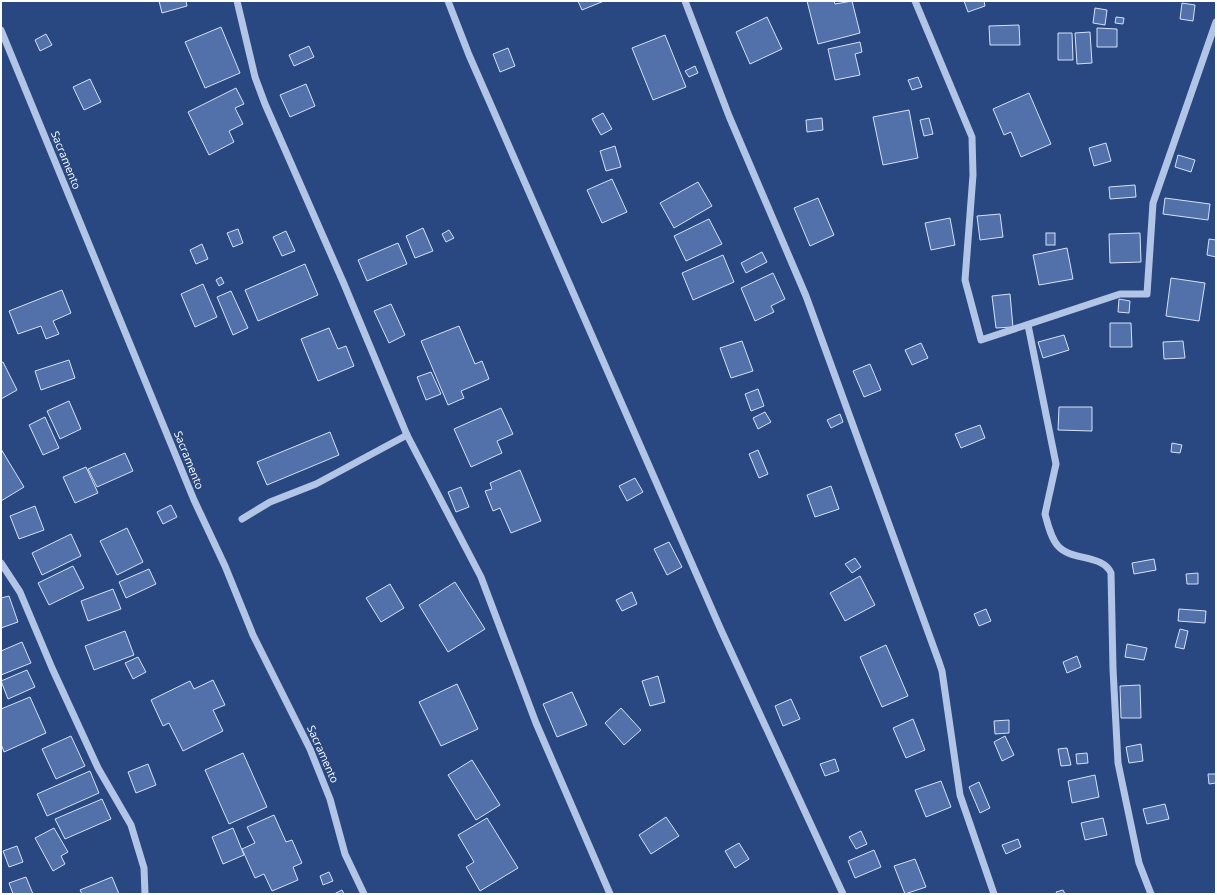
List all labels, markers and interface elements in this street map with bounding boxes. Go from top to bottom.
street label: Sacramento [48,128,85,192]
street label: Sacramento [171,428,208,492]
street label: Sacramento [304,723,343,785]

